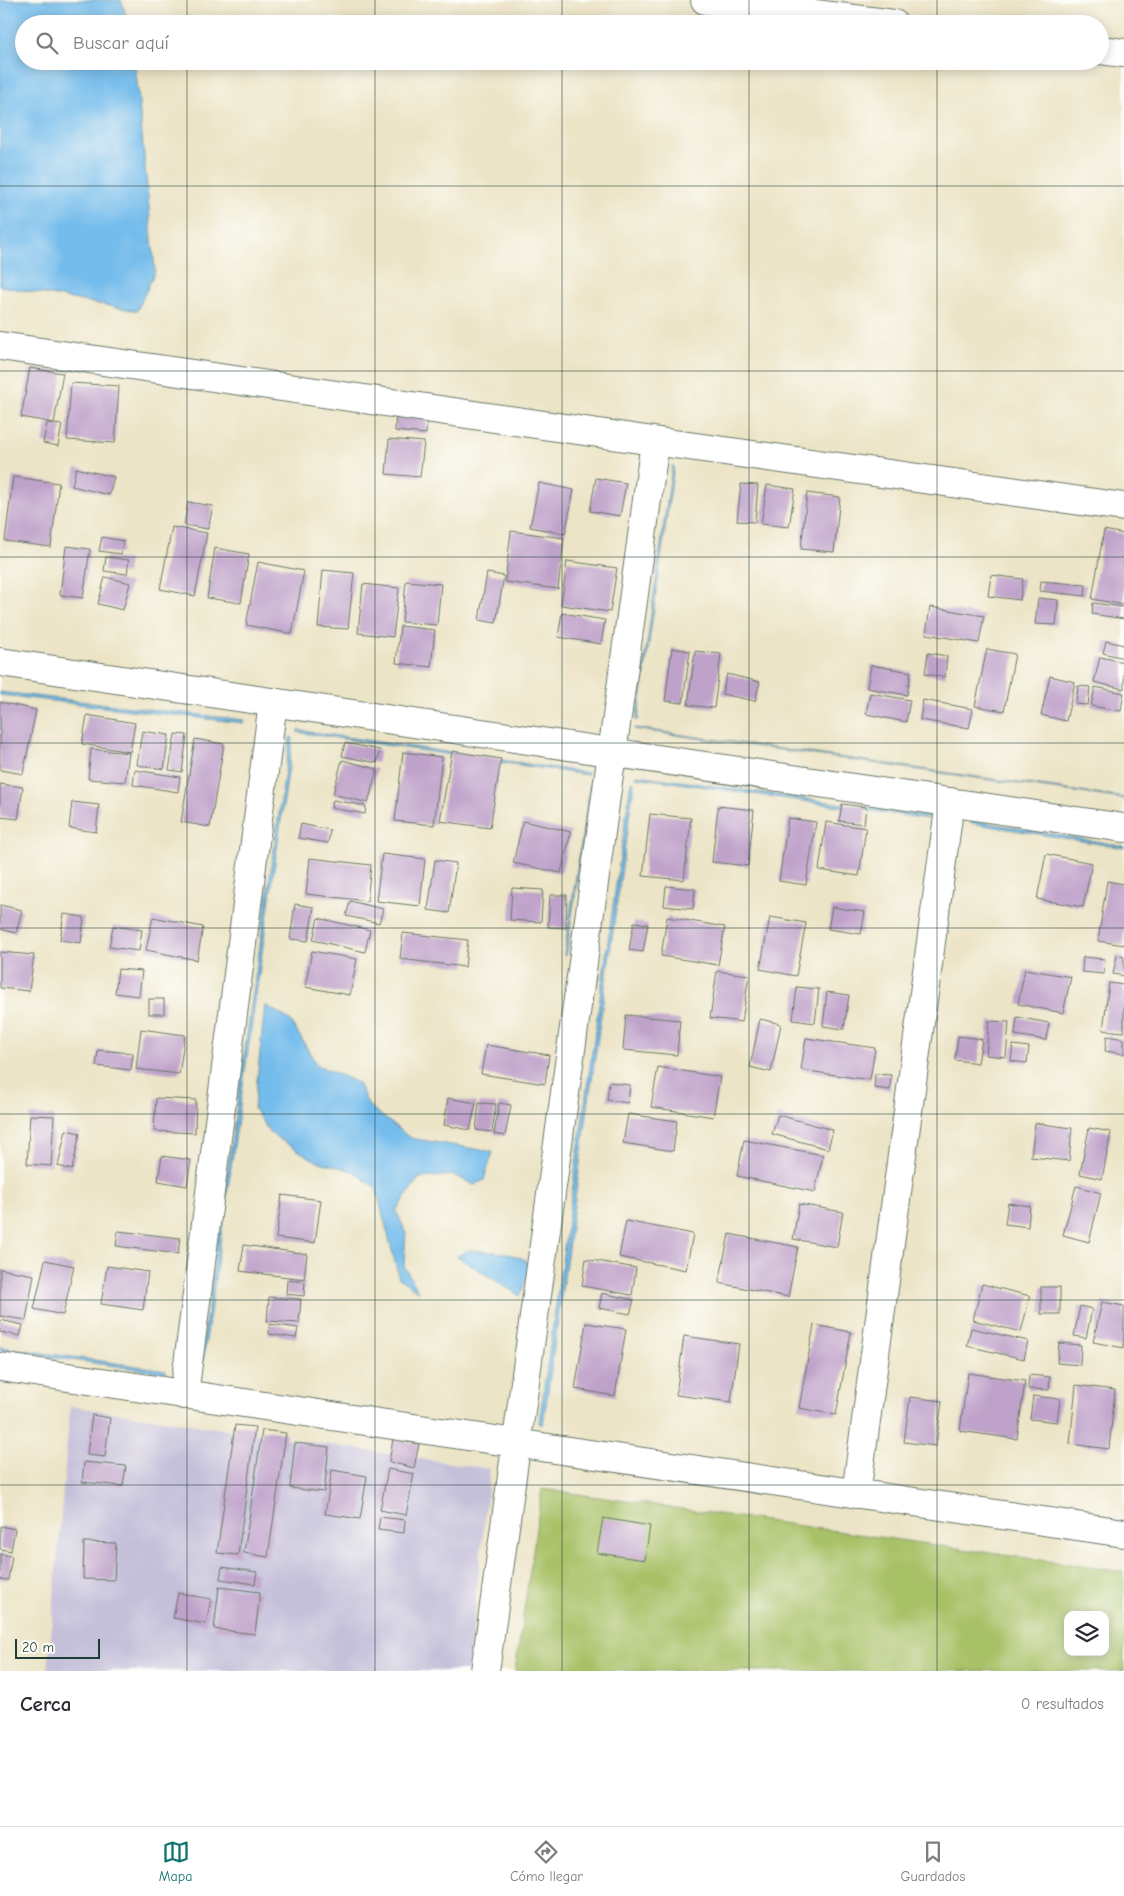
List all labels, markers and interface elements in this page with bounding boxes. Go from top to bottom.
search box [15,15,1109,70]
icon: search [33,29,61,57]
text: Buscar aquí [73,32,169,54]
map controls [1064,1611,1109,1656]
button: layers [1064,1611,1109,1656]
scale bar [15,1636,100,1659]
text: 20 m [22,1639,54,1656]
text: Cerca [20,1692,71,1716]
text: 0 resultados [1021,1695,1104,1713]
tab: Mapa [159,1838,192,1885]
tab: Cómo llegar [510,1838,583,1885]
tab: Guardados [900,1838,965,1885]

